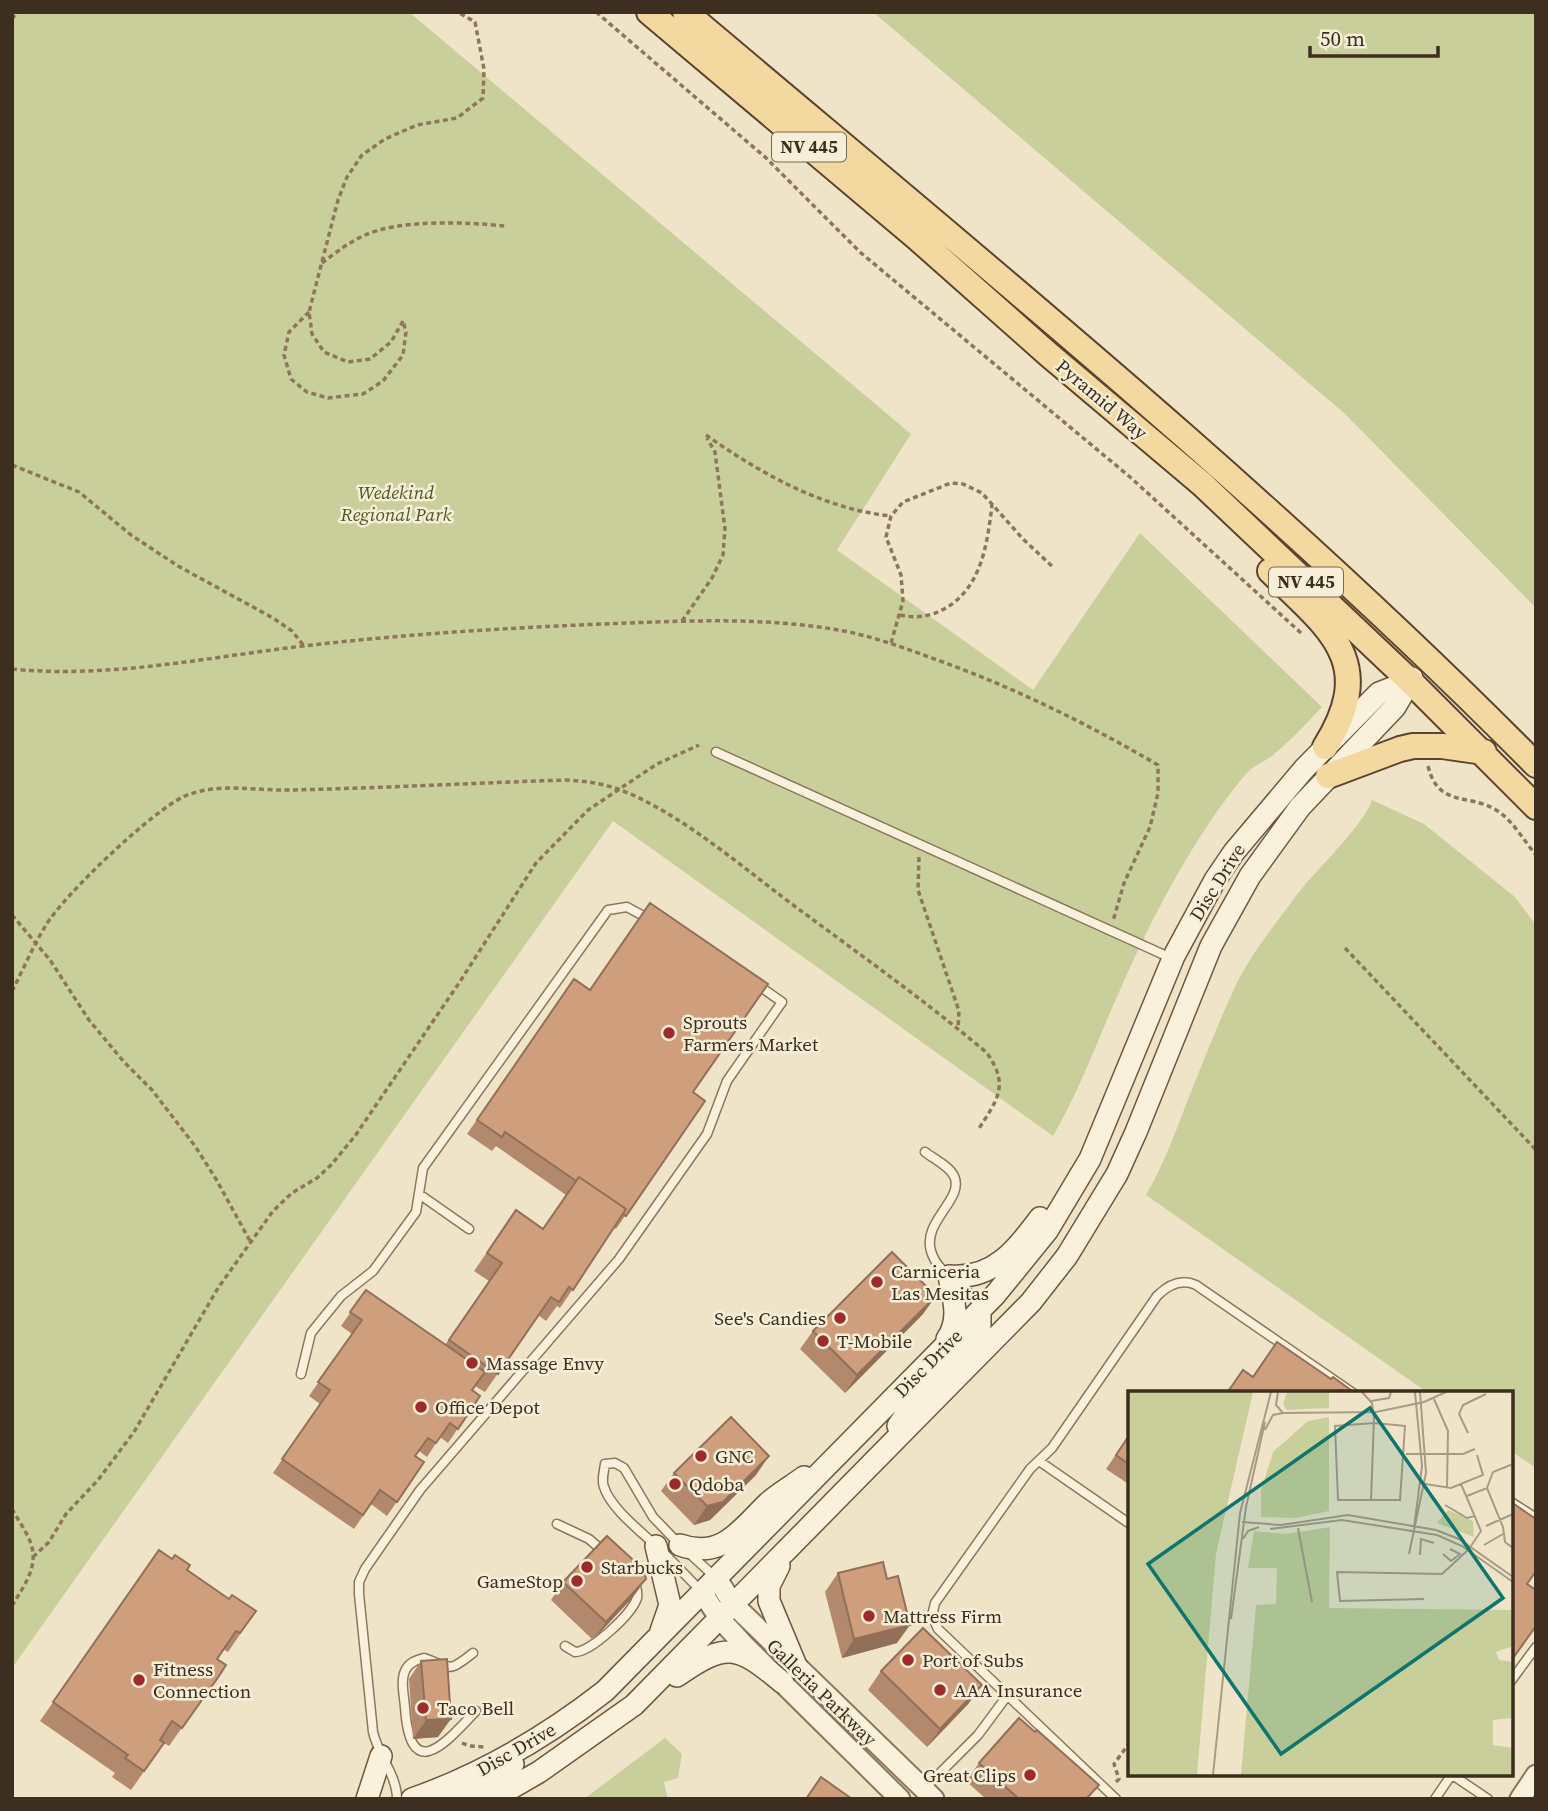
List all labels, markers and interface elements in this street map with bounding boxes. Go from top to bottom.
scale bar [1310,14,1438,58]
text: 50 m [1320,24,1365,53]
road number: NV 445 [772,132,846,162]
street label: Pyramid Way [1051,353,1154,445]
park label: Wedekind Regional Park [340,479,451,527]
road number: NV 445 [1269,568,1343,596]
street label: Disc Drive [1183,838,1251,926]
place label: Sprouts Farmers Market [683,1009,819,1057]
marker: Sprouts Farmers Market [661,1025,677,1041]
place label: Carniceria Las Mesitas [891,1258,989,1306]
marker: Carniceria Las Mesitas [869,1274,885,1290]
place label: See's Candies [714,1305,826,1331]
marker: See's Candies [832,1310,848,1326]
street label: Disc Drive [888,1323,968,1403]
place label: T-Mobile [837,1328,912,1354]
marker: T-Mobile [815,1333,831,1349]
place label: Massage Envy [486,1350,604,1376]
marker: Massage Envy [464,1355,480,1371]
inset map [1128,1391,1513,1776]
place label: Office Depot [435,1394,540,1420]
marker: Office Depot [413,1399,429,1415]
place label: GNC [715,1443,754,1469]
marker: GNC [693,1448,709,1464]
place label: Qdoba [689,1471,744,1497]
marker: Qdoba [667,1476,683,1492]
place label: Starbucks [601,1554,683,1580]
marker: Starbucks [579,1559,595,1575]
place label: GameStop [477,1568,563,1594]
marker: GameStop [569,1573,585,1589]
place label: Mattress Firm [883,1603,1002,1629]
marker: Mattress Firm [861,1608,877,1624]
street label: Galleria Parkway [761,1633,883,1751]
place label: Port of Subs [922,1647,1024,1673]
marker: Port of Subs [900,1652,916,1668]
place label: Fitness Connection [153,1656,251,1704]
marker: Fitness Connection [131,1672,147,1688]
place label: AAA Insurance [954,1677,1082,1703]
marker: AAA Insurance [932,1682,948,1698]
place label: Taco Bell [437,1695,515,1721]
marker: Taco Bell [415,1700,431,1716]
street label: Disc Drive [472,1716,560,1782]
place label: Great Clips [923,1762,1016,1788]
marker: Great Clips [1022,1767,1038,1783]

